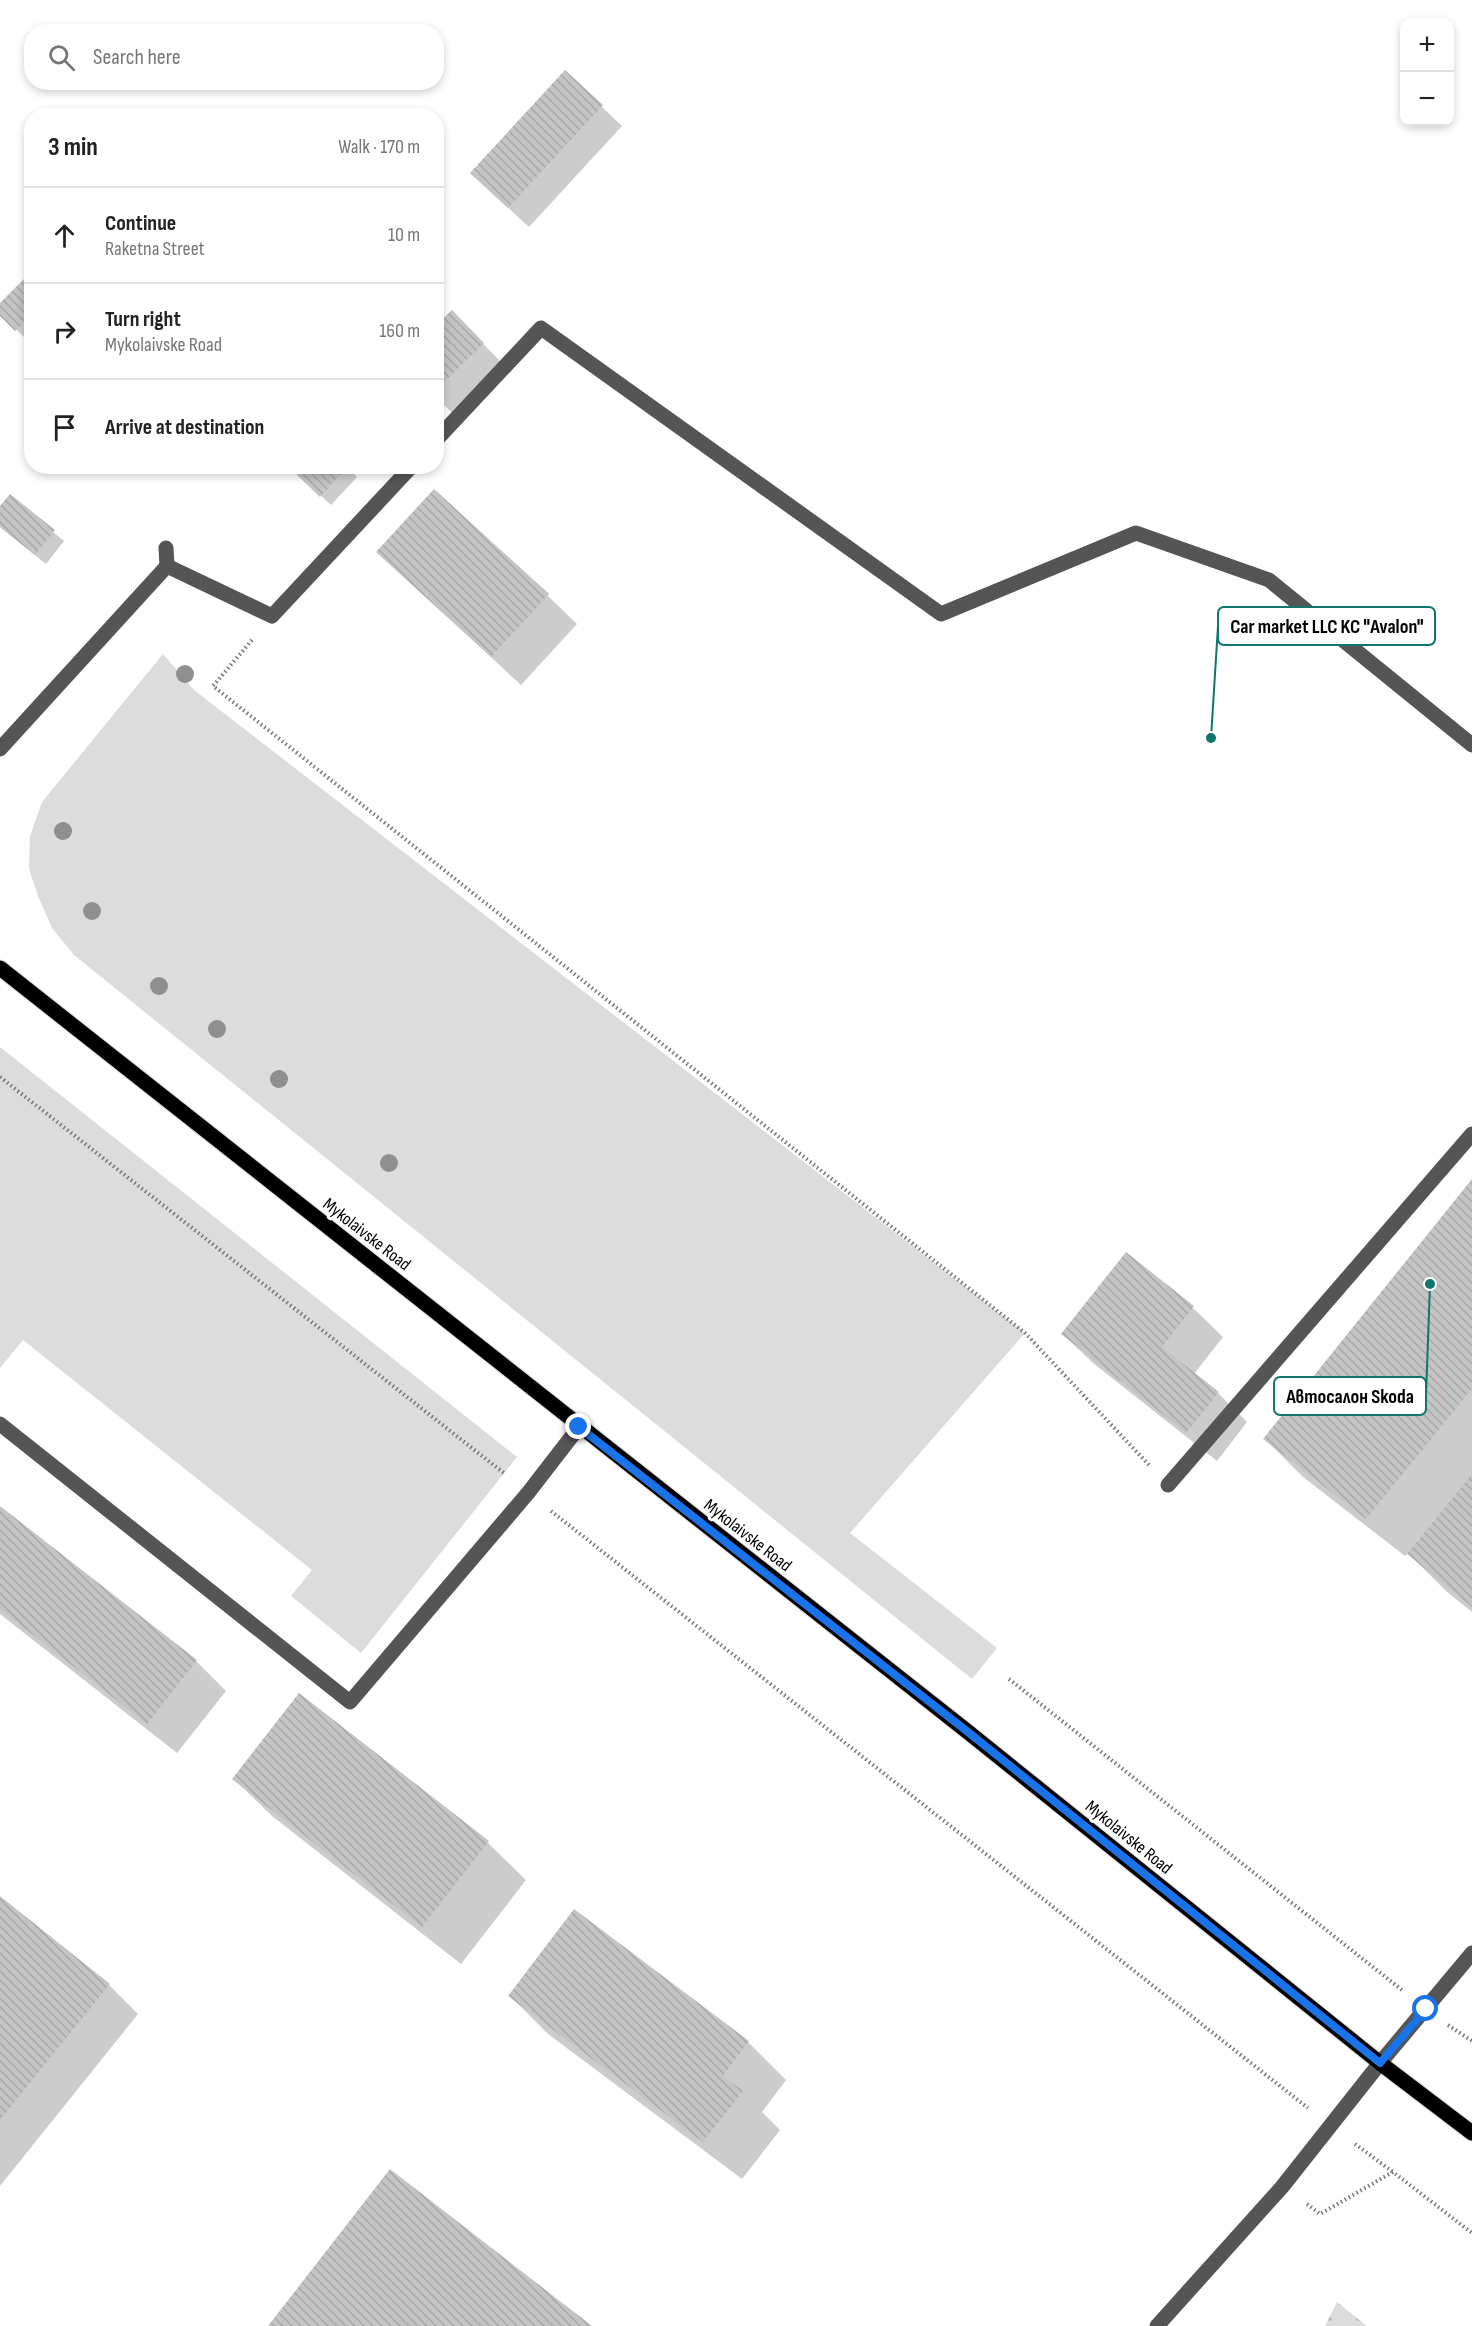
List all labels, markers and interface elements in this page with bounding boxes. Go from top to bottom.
map controls [1400,18,1454,126]
button: + [1400,18,1454,72]
search box [24,24,444,90]
icon: search [45,41,78,74]
text: Search here [93,44,180,71]
button: − [1400,72,1454,126]
text: 3 min [48,132,98,163]
text: Walk · 170 m [338,135,420,159]
text: Continue [105,210,176,237]
icon: ahead [48,219,81,252]
text: 10 m [388,223,420,247]
text: Raketna Street [105,237,205,261]
text: Turn right [105,306,181,333]
icon: right [48,315,81,348]
text: 160 m [379,319,420,343]
text: Mykolaivske Road [105,333,222,357]
icon: arrive [48,411,81,444]
text: Arrive at destination [105,414,264,441]
callout: Car market LLC KC "Avalon" [1218,607,1435,645]
text: Car market LLC KC "Avalon" [1230,615,1424,639]
street label: Mykolaivske Road [319,1194,415,1275]
callout: Автосалон Skoda [1274,1377,1426,1415]
text: Автосалон Skoda [1285,1385,1414,1409]
route end [565,1413,591,1439]
street label: Mykolaivske Road [700,1495,796,1576]
street label: Mykolaivske Road [1081,1796,1176,1879]
route start [1412,1995,1438,2021]

